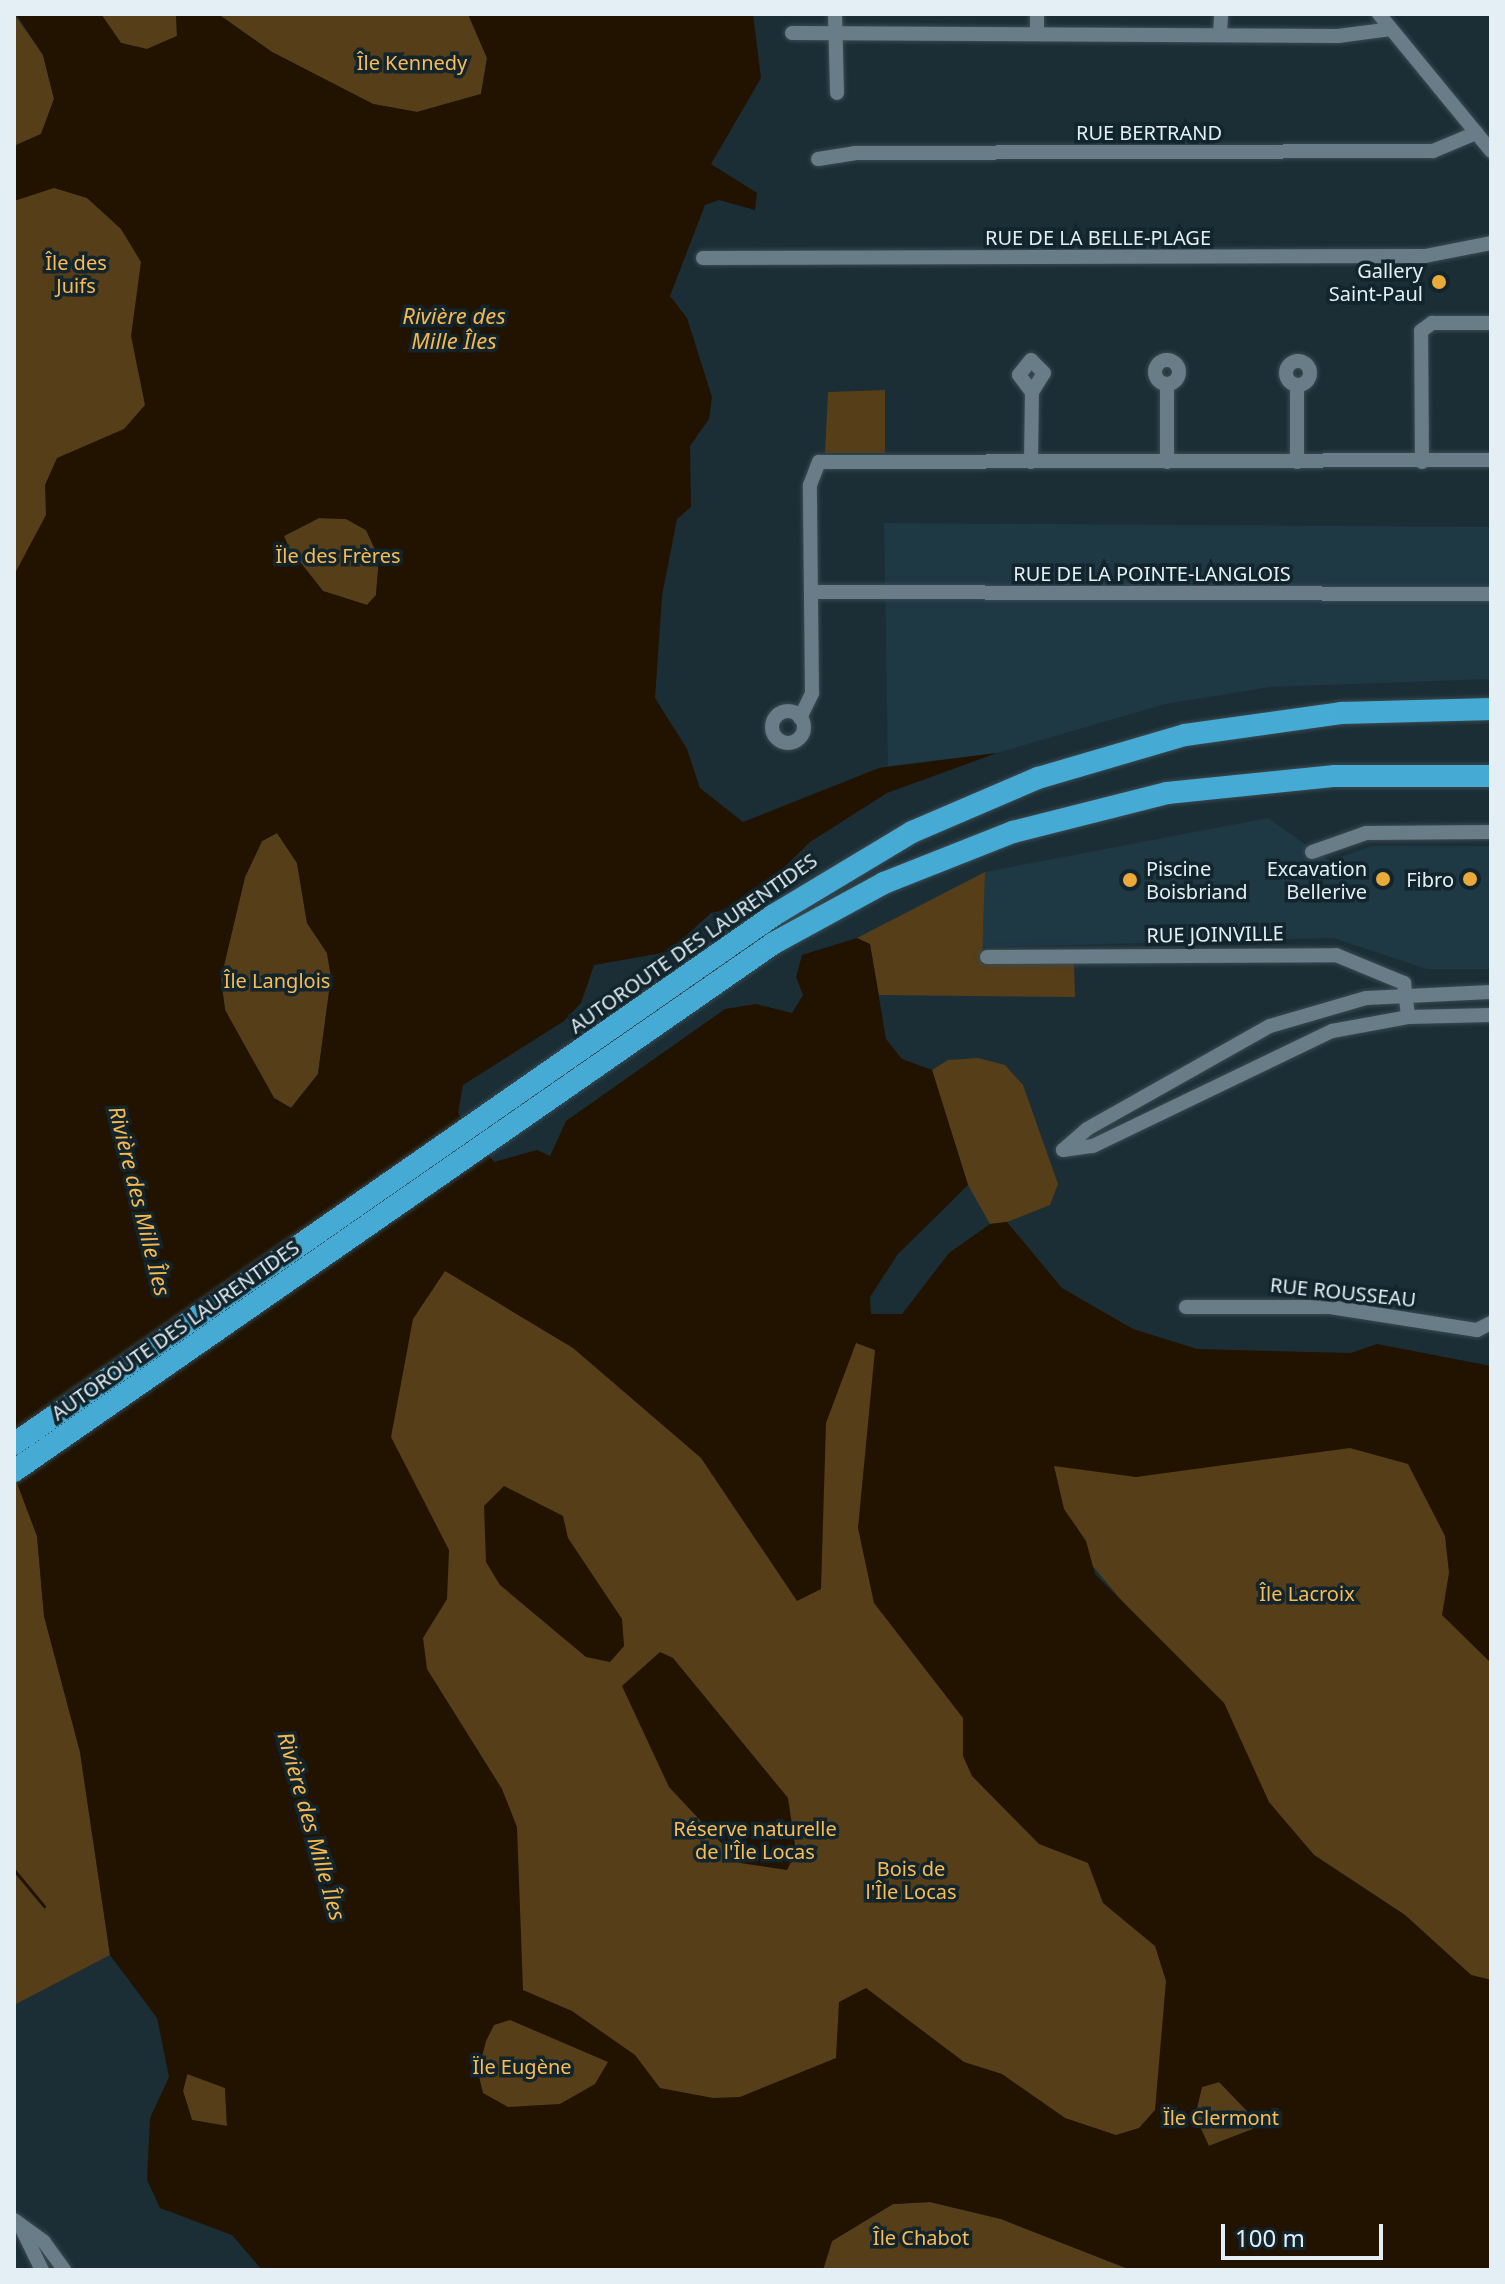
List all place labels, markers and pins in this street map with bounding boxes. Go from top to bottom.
place label: Gallery Saint-Paul [1329,258,1423,305]
marker: Gallery Saint-Paul [1430,273,1448,291]
place label: Piscine Boisbriand [1146,856,1247,903]
place label: Excavation Bellerive [1267,856,1367,903]
place label: Fibro [1406,867,1454,891]
marker: Excavation Bellerive [1374,870,1392,888]
marker: Fibro [1461,870,1479,888]
marker: Piscine Boisbriand [1121,871,1139,889]

